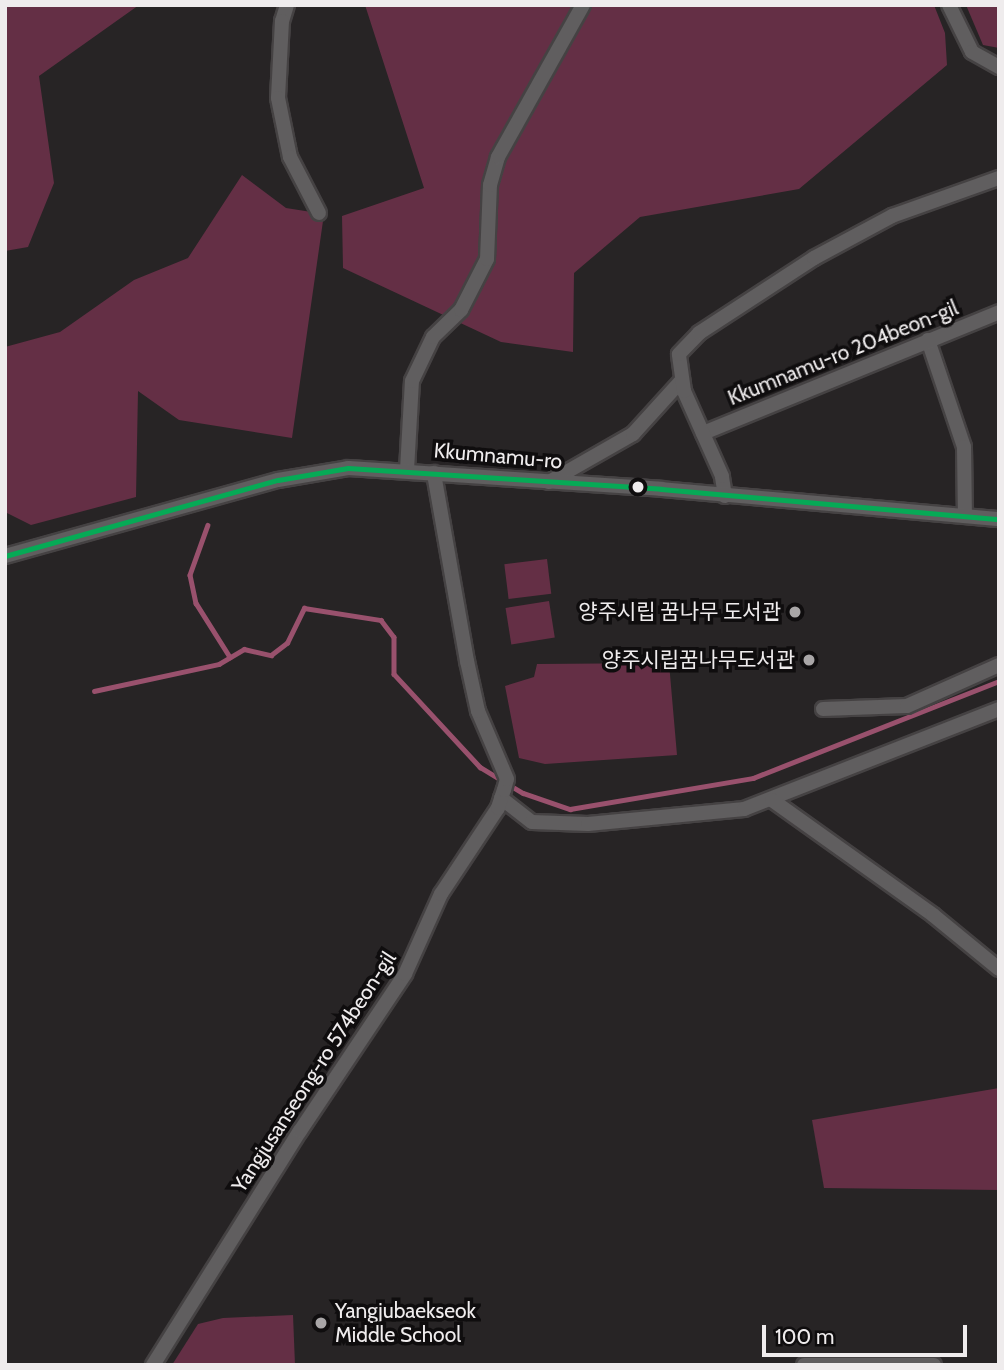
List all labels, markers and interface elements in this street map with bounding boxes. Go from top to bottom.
street label: Kkumnamu-ro 204beon-gil [724,295,962,411]
street label: Kkumnamu-ro [433,438,563,474]
unlabelled marker [631,480,645,494]
place label: 양주시립 꿈나무 도서관 [578,599,781,625]
marker: 양주시립 꿈나무 도서관 [787,604,803,620]
place label: 양주시립꿈나무도서관 [602,647,795,673]
marker: 양주시립꿈나무도서관 [801,652,817,668]
street label: Yangjusanseong-ro 574beon-gil [227,947,401,1197]
place label: Yangjubaekseok Middle School [335,1298,476,1348]
scale bar [766,1310,971,1354]
marker: Yangjubaekseok Middle School [313,1315,329,1331]
text: 100 m [775,1324,834,1349]

